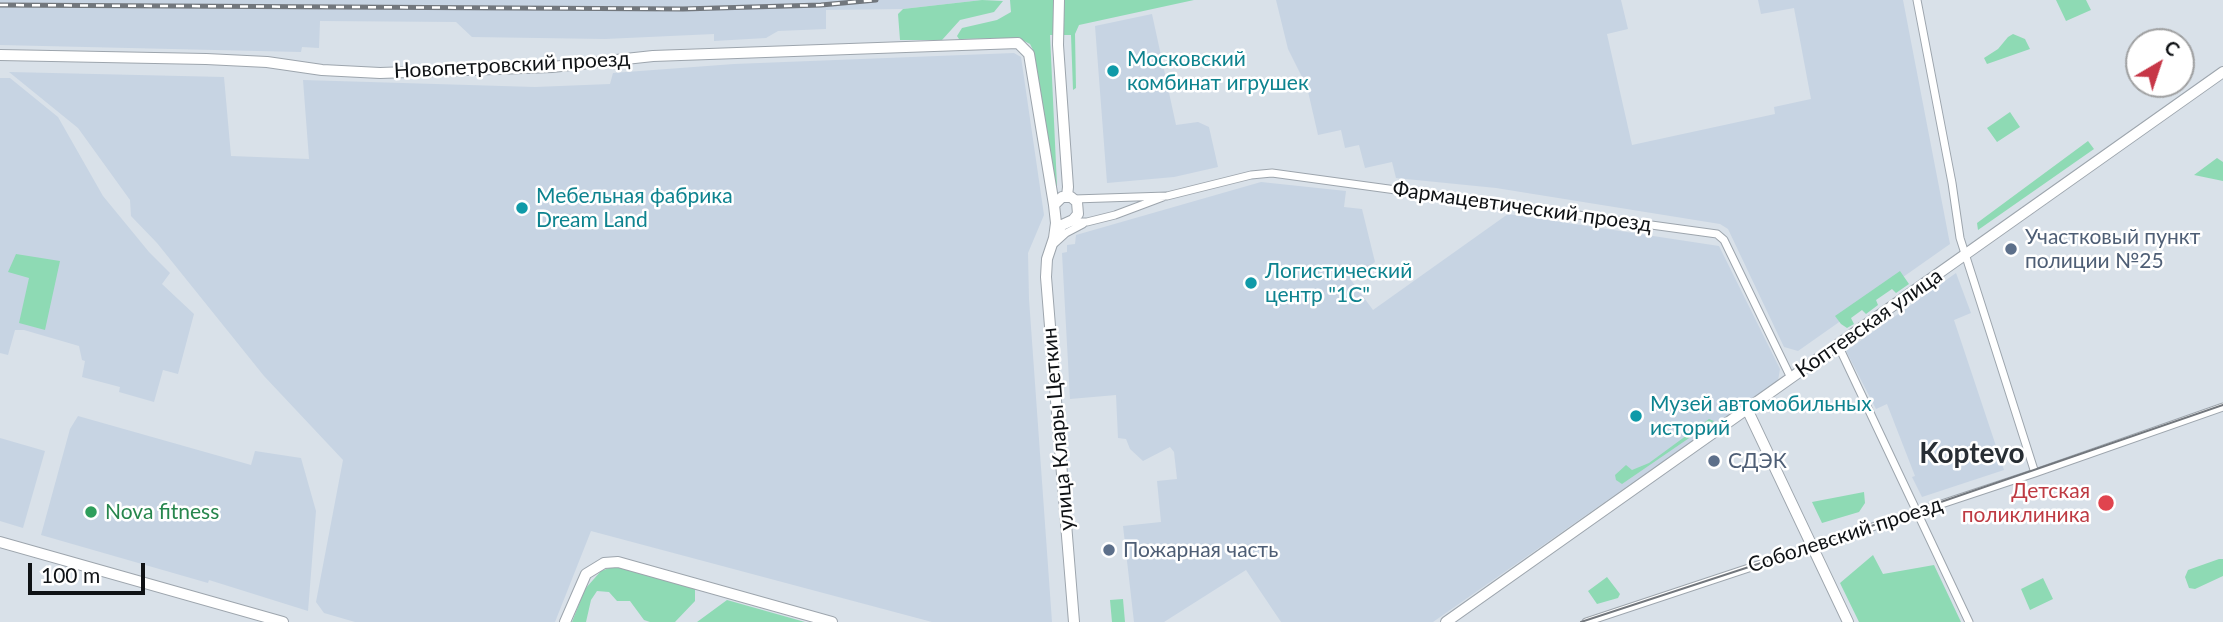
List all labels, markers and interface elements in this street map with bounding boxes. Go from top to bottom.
north arrow [2125,28,2195,98]
text: С [2160,35,2184,61]
street label: Новопетровский проезд [393,46,631,84]
place label: Московский комбинат игрушек [1127,46,1309,96]
marker: Московский комбинат игрушек [1105,63,1121,79]
street label: Фармацевтический проезд [1391,176,1653,238]
place label: Мебельная фабрика Dream Land [536,183,733,233]
marker: Мебельная фабрика Dream Land [514,200,530,216]
place label: Участковый пункт полиции №25 [2025,224,2200,274]
marker: Участковый пункт полиции №25 [2003,241,2019,257]
place label: Логистический центр "1С" [1265,258,1412,308]
street label: Коптевская улица [1791,263,1947,383]
marker: Логистический центр "1С" [1243,275,1259,291]
street label: улица Клары Цеткин [1037,326,1079,532]
place label: Музей автомобильных историй [1650,391,1872,441]
marker: Музей автомобильных историй [1628,408,1644,424]
district label: Koptevo [1919,437,2025,471]
place label: СДЭК [1728,448,1787,474]
marker: СДЭК [1706,453,1722,469]
place label: Детская поликлиника [1962,478,2090,528]
street label: Соболевский проезд [1745,492,1945,578]
marker: Детская поликлиника [2096,493,2116,513]
place label: Nova fitness [105,499,219,525]
marker: Nova fitness [83,504,99,520]
place label: Пожарная часть [1123,537,1278,563]
marker: Пожарная часть [1101,542,1117,558]
scale bar [32,548,149,592]
text: 100 m [41,562,100,587]

